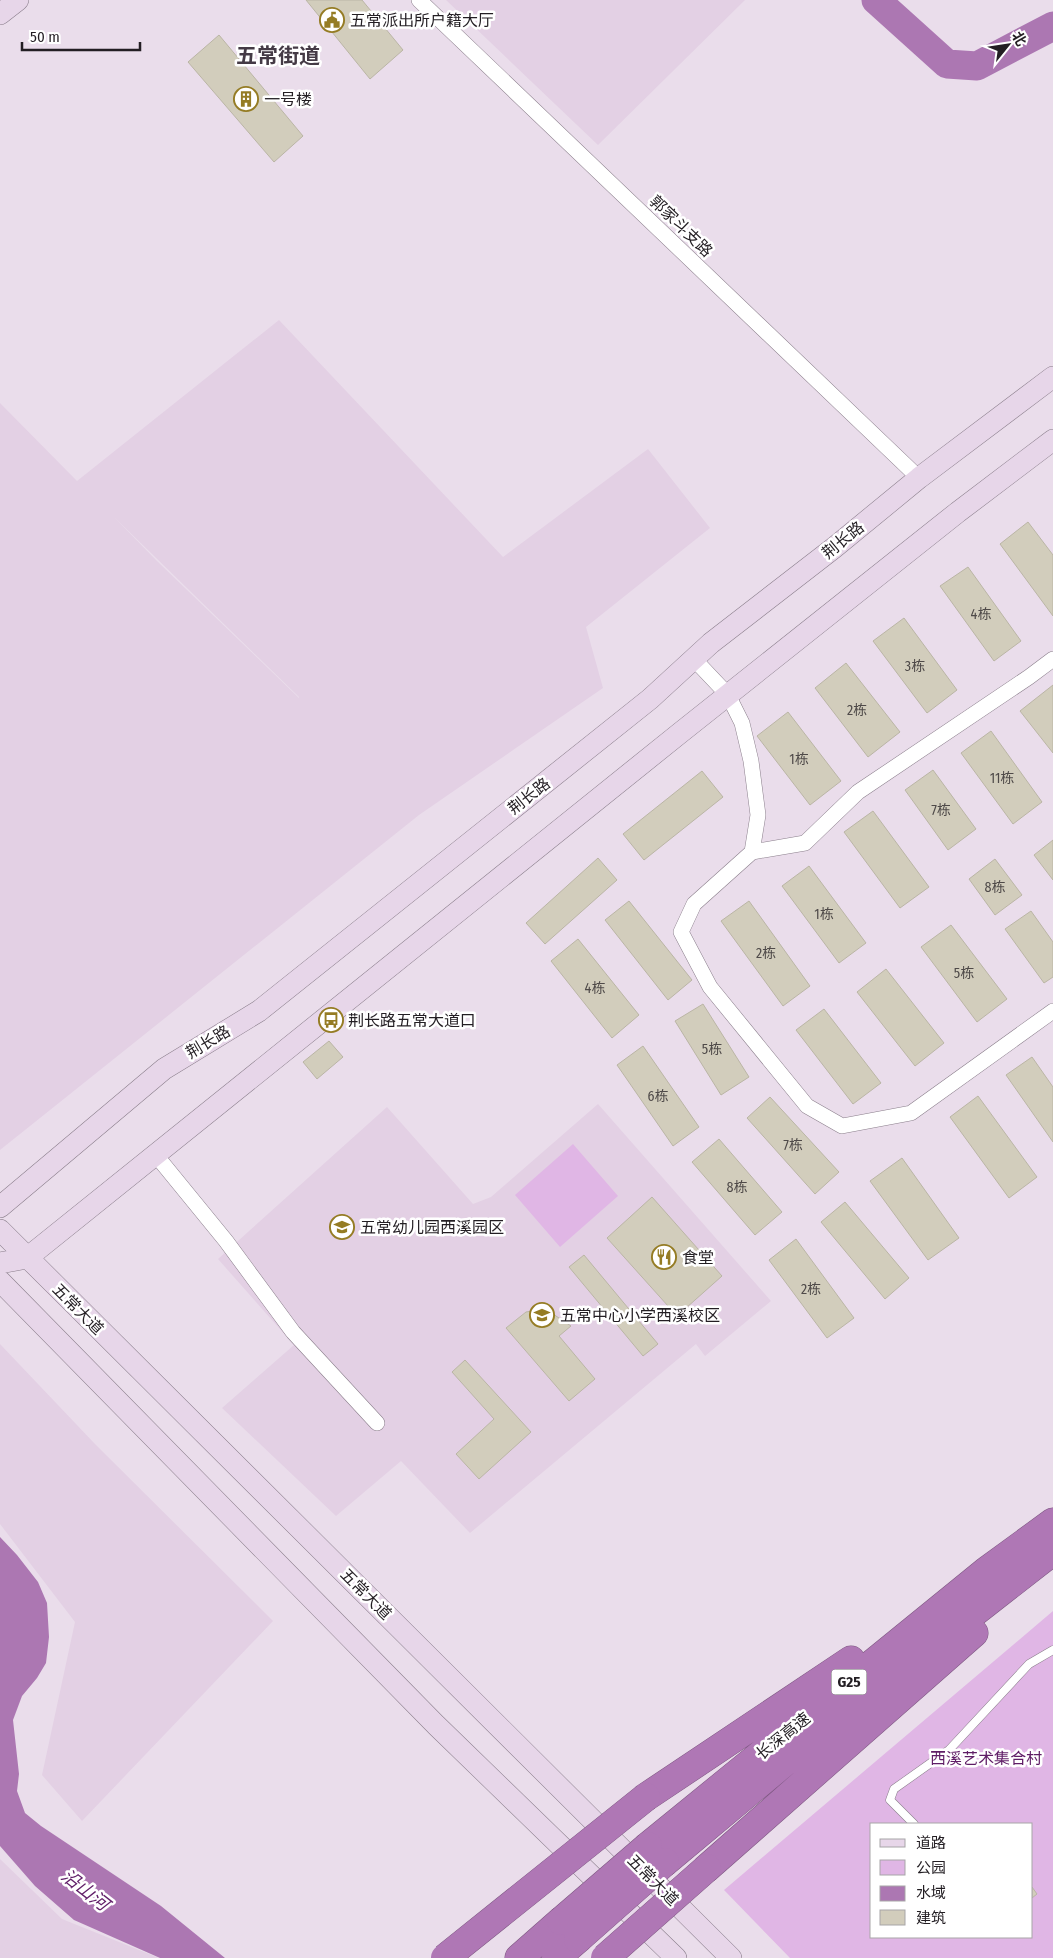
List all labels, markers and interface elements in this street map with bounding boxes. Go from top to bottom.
public building icon: 五常派出所户籍大厅 [319,7,345,33]
place label: 五常派出所户籍大厅 [350,11,494,30]
scale bar [22,20,140,52]
north arrow [983,20,1033,70]
text: 50 m [30,28,60,46]
text: 北 [1008,28,1030,49]
district label: 五常街道 [236,43,320,69]
building icon: 一号楼 [233,86,259,112]
place label: 一号楼 [264,90,312,109]
street label: 郭家斗支路 [646,191,716,261]
street label: 荆长路 [818,518,868,562]
house number: 4栋 [971,606,991,623]
house number: 3栋 [905,658,925,675]
house number: 2栋 [847,702,867,719]
house number: 1栋 [789,751,809,768]
house number: 11栋 [990,770,1014,787]
street label: 荆长路 [504,774,554,818]
house number: 7栋 [931,802,951,819]
house number: 8栋 [985,879,1006,896]
house number: 1栋 [814,906,834,923]
house number: 2栋 [756,945,776,962]
house number: 5栋 [954,965,974,982]
house number: 4栋 [585,980,605,997]
bus stop icon: 荆长路五常大道口 [318,1007,344,1033]
place label: 荆长路五常大道口 [348,1011,476,1030]
street label: 荆长路 [183,1021,233,1063]
house number: 5栋 [702,1041,722,1058]
house number: 6栋 [648,1088,668,1105]
house number: 7栋 [783,1137,803,1154]
house number: 8栋 [727,1179,748,1196]
school or university icon: 五常幼儿园西溪园区 [329,1214,355,1240]
place label: 五常幼儿园西溪园区 [360,1218,504,1237]
restaurant icon: 食堂 [651,1244,677,1270]
place label: 食堂 [682,1248,714,1267]
street label: 五常大道 [49,1280,107,1338]
house number: 2栋 [801,1281,821,1298]
school or university icon: 五常中心小学西溪校区 [529,1302,555,1328]
place label: 五常中心小学西溪校区 [560,1306,720,1325]
street label: 五常大道 [337,1565,395,1623]
road number: G25 [832,1670,866,1694]
street label: 长深高速 [752,1708,814,1764]
park label: 西溪艺术集合村 [930,1749,1042,1768]
legend [870,1823,1033,1938]
text: 道路 [916,1834,946,1852]
street label: 五常大道 [624,1851,682,1909]
text: 公园 [916,1859,946,1877]
water label: 沿山河 [57,1865,115,1917]
text: 水域 [916,1884,946,1902]
text: 建筑 [916,1909,946,1927]

